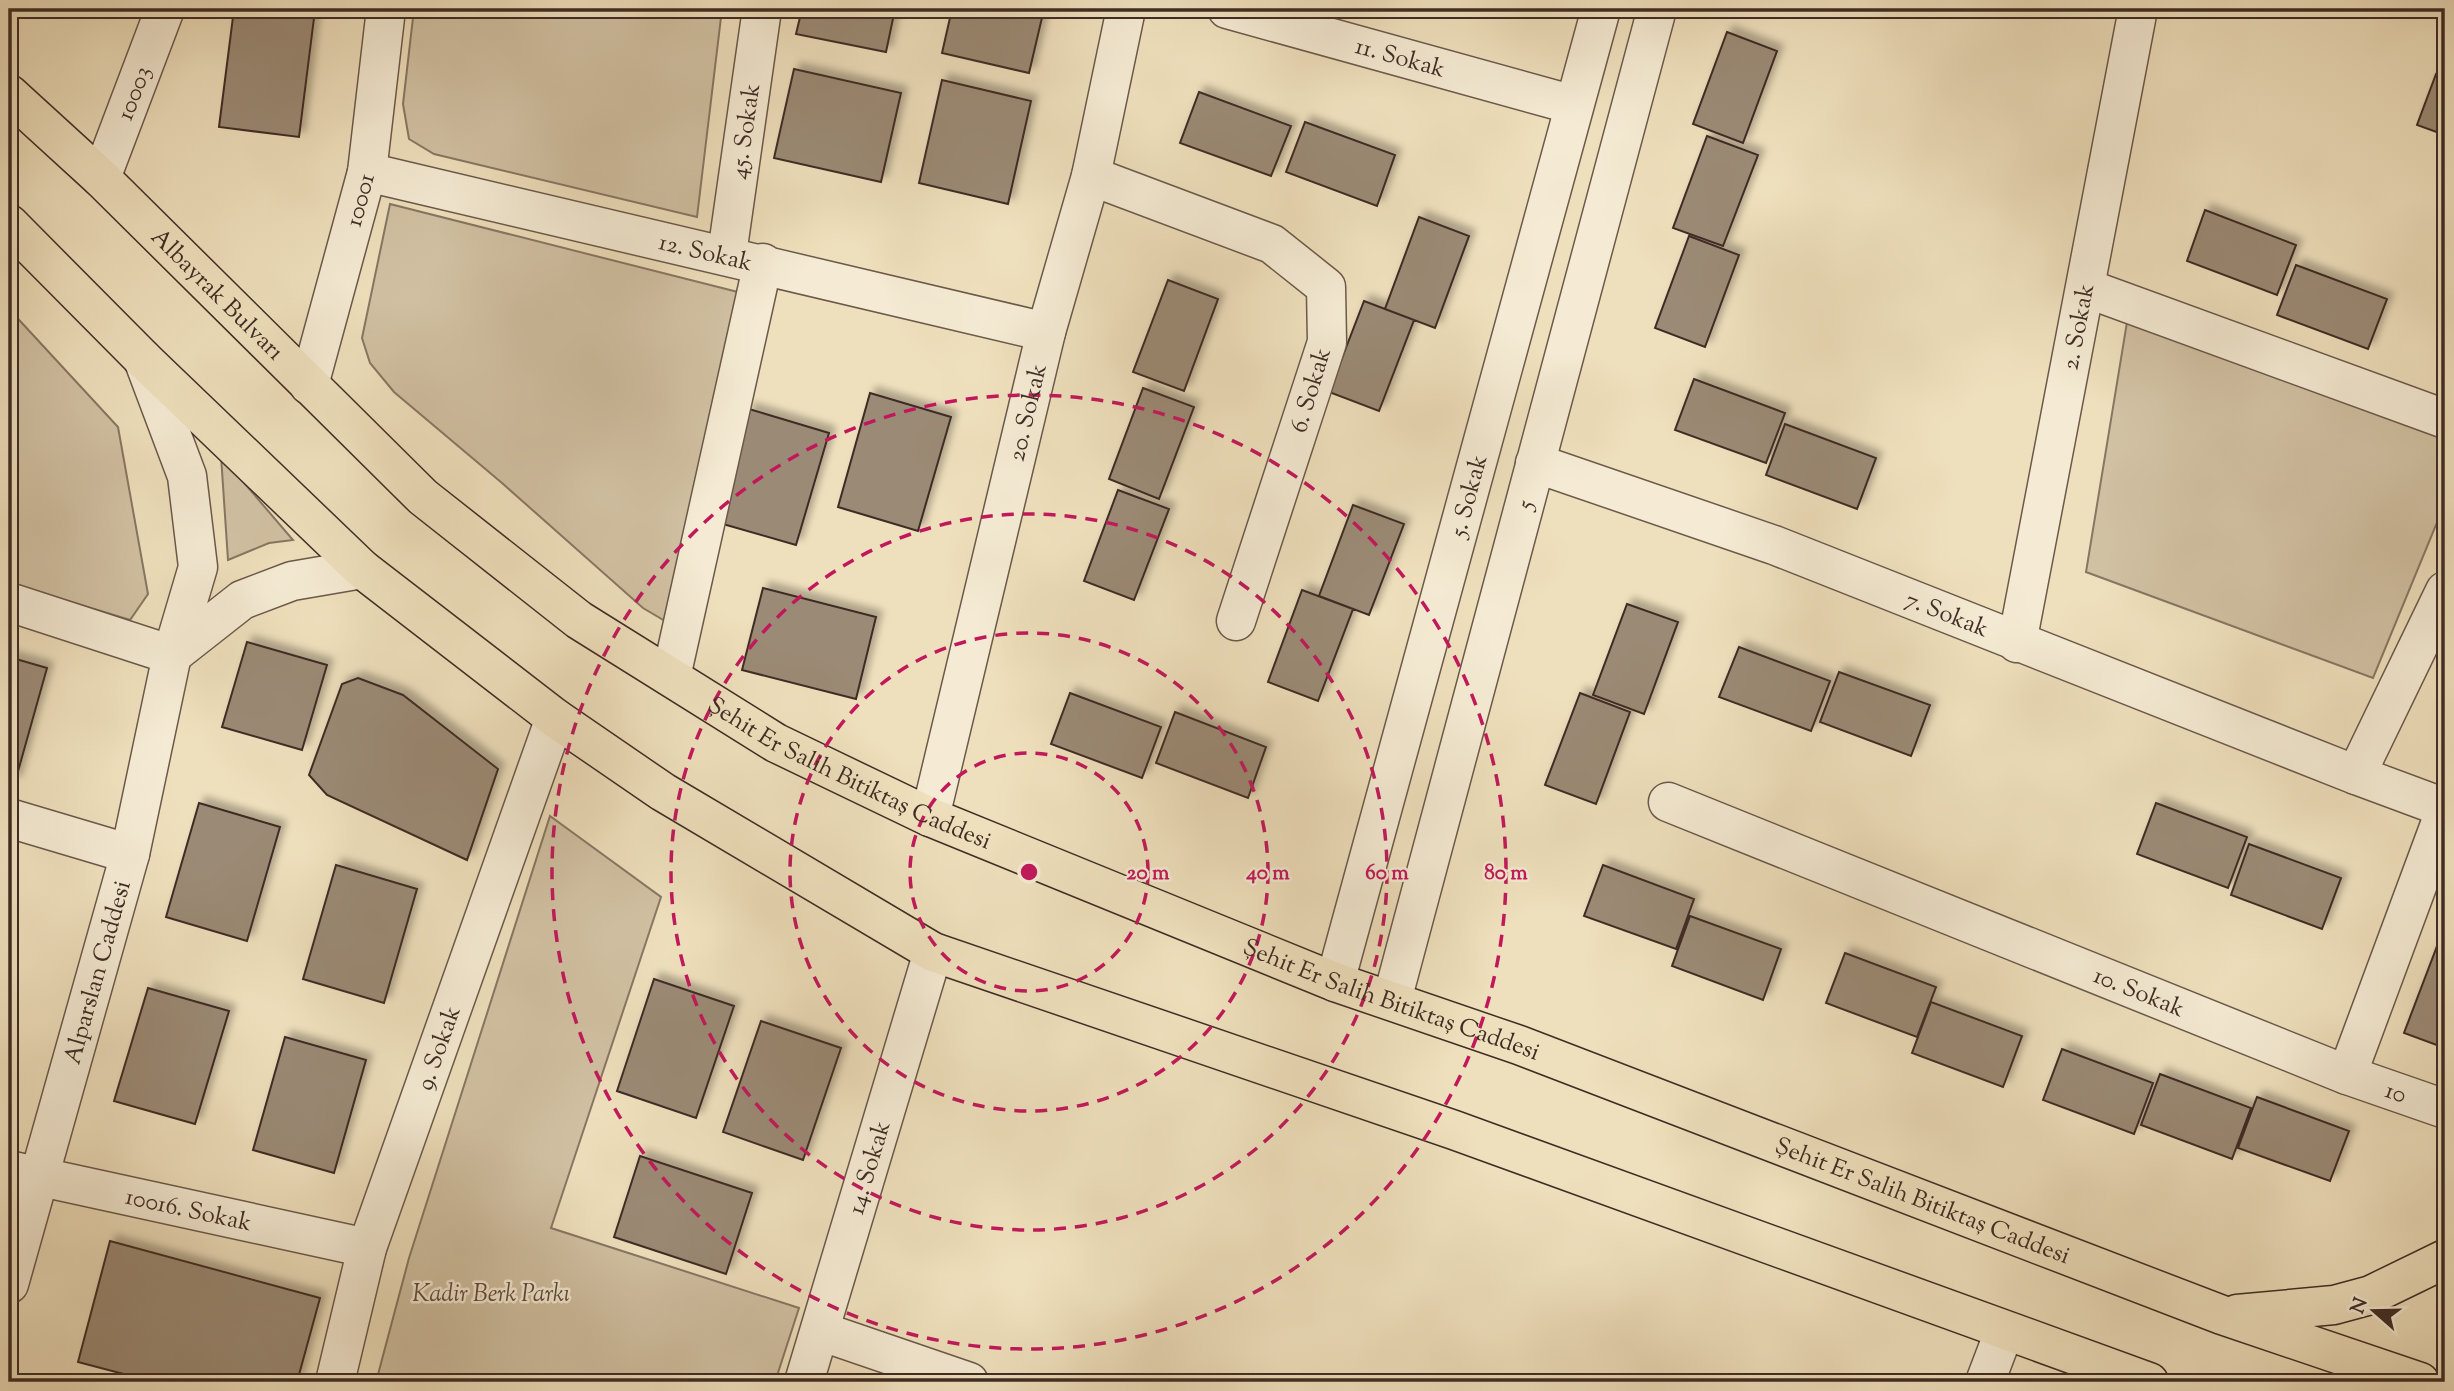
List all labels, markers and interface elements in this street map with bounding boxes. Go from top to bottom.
street label: 11. Sokak [1351,30,1449,88]
street label: 10003 [109,62,161,126]
street label: 45. Sokak [723,82,770,182]
street label: 10001 [338,170,385,231]
street label: Albayrak Bulvarı [142,221,291,369]
street label: 12. Sokak [655,226,755,281]
street label: 2. Sokak [2054,281,2104,373]
street label: 6. Sokak [1283,344,1341,437]
street label: 20. Sokak [1001,361,1057,465]
street label: 5. Sokak [1442,451,1497,543]
street label: 5 [1508,497,1544,515]
street label: 7. Sokak [1900,584,1993,647]
street label: Şehit Er Salih Bitiktaş Caddesi [700,689,996,859]
text: 20 m [1127,859,1170,889]
text: 40 m [1245,859,1290,889]
text: 60 m [1365,859,1409,889]
text: 80 m [1484,859,1528,889]
centre of rings [1017,860,1041,884]
street label: Alparslan Caddesi [57,877,141,1068]
street label: Şehit Er Salih Bitiktaş Caddesi [1237,931,1545,1070]
street label: 10. Sokak [2088,960,2189,1027]
street label: 9. Sokak [409,1002,470,1096]
street label: 10 [2380,1074,2411,1113]
street label: 14. Sokak [840,1117,900,1219]
street label: Şehit Er Salih Bitiktaş Caddesi [1770,1130,2075,1274]
street label: 10016. Sokak [122,1181,255,1241]
north arrow [2338,1276,2408,1346]
park label: Kadir Berk Parkı [412,1278,570,1312]
text: N [2345,1294,2376,1318]

